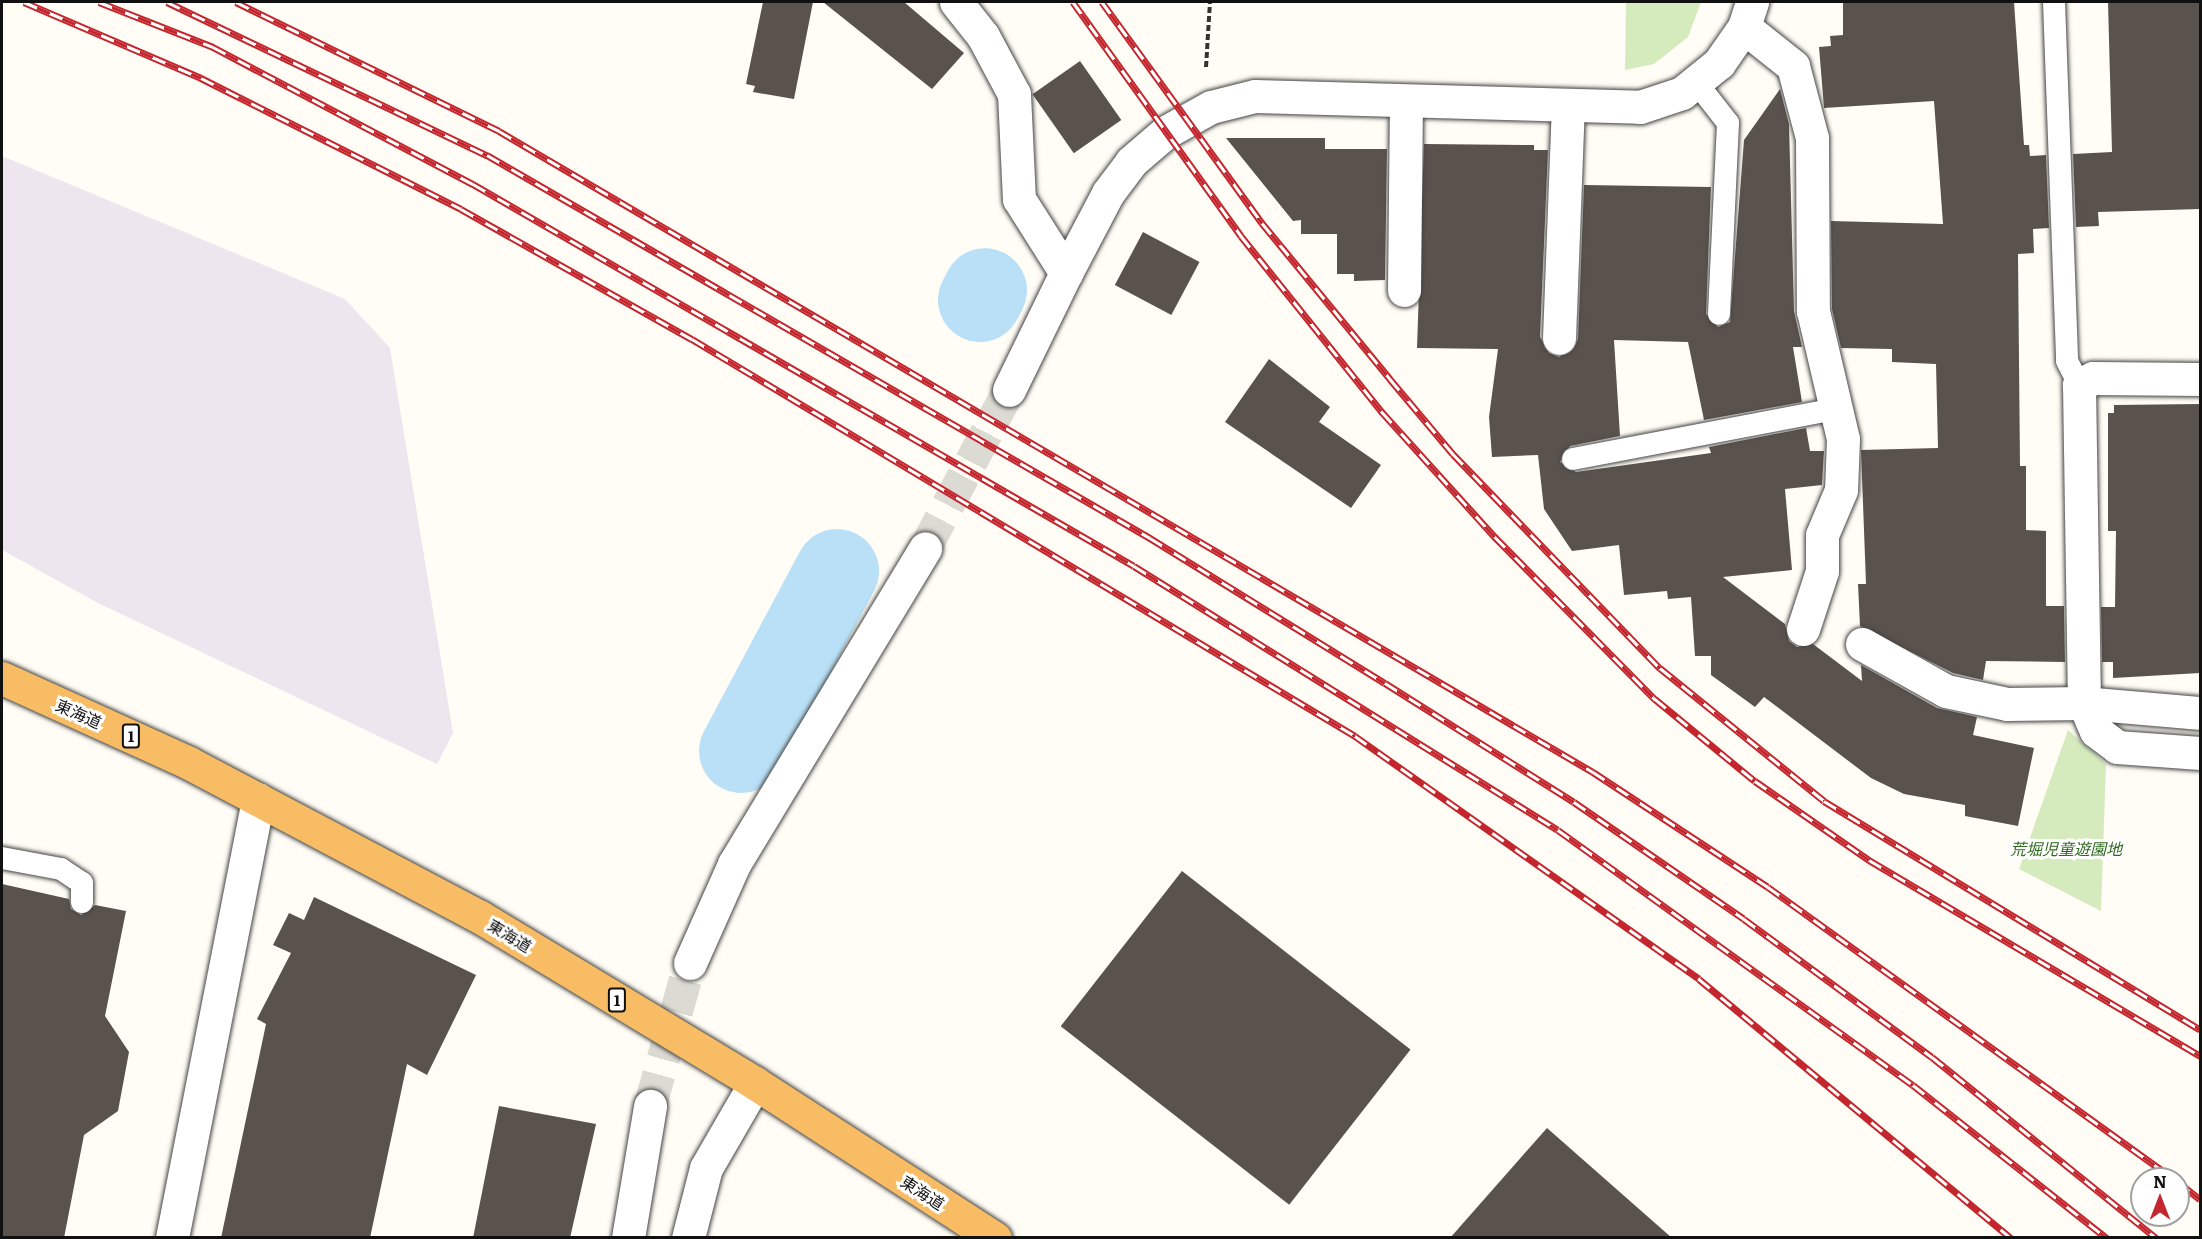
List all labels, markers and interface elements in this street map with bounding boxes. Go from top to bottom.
street label: 東海道 [53,694,105,732]
road number: 1 [120,724,142,748]
park label: 荒堀児童遊園地 [2010,838,2122,858]
street label: 東海道 [484,914,536,956]
road number: 1 [606,988,628,1012]
north arrow [2130,1167,2190,1227]
text: N [2153,1169,2167,1193]
street label: 東海道 [898,1171,948,1213]

